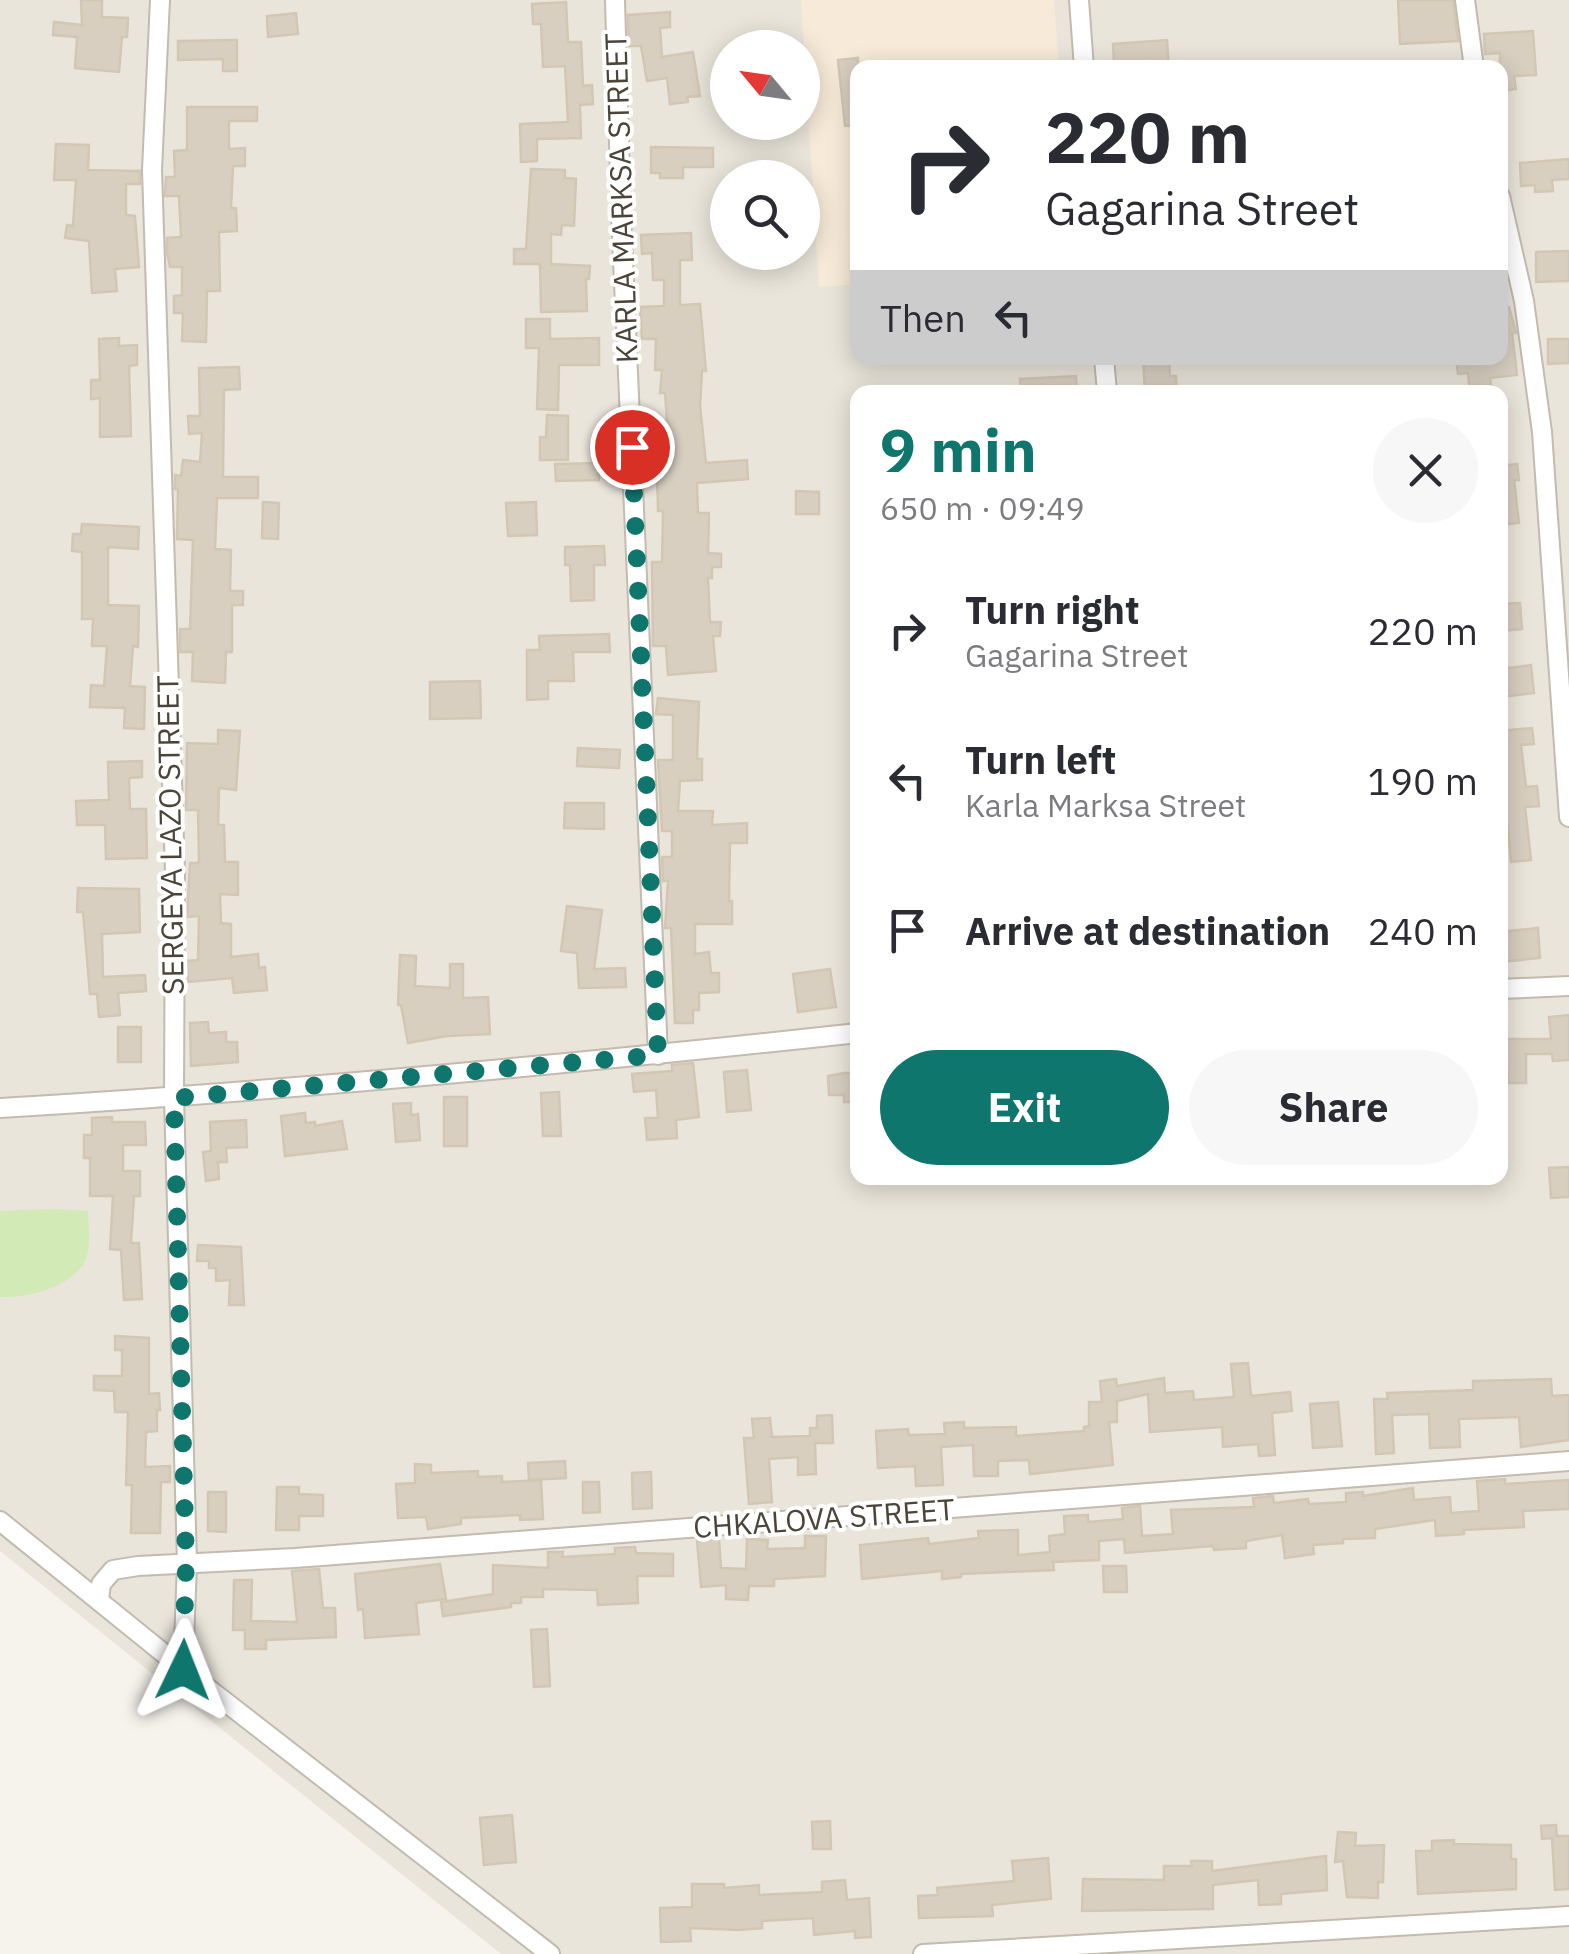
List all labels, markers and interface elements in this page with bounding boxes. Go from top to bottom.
north arrow [710,30,820,140]
map controls [710,30,820,270]
street label: KARLA MARKSA STREET [595,32,646,364]
text: 220 m [1045,91,1250,182]
icon: right [880,100,1010,230]
button: search [710,160,820,270]
text: Gagarina Street [1045,179,1359,237]
icon: left [986,290,1041,345]
text: Then [880,293,966,342]
pin [590,405,675,490]
text: 9 min [880,410,1037,489]
button: close [1373,418,1478,523]
icon: arrive [605,420,660,475]
text: 650 m · 09:49 [880,487,1085,529]
text: Turn right [965,585,1140,634]
icon: right [880,603,935,658]
text: 220 m [1367,606,1478,655]
text: Gagarina Street [965,634,1189,676]
street label: SERGEYA LAZO STREET [147,675,192,995]
text: Turn left [965,735,1116,784]
icon: left [880,753,935,808]
text: 190 m [1367,756,1478,805]
text: Karla Marksa Street [965,784,1246,826]
icon: arrive [880,903,935,958]
text: Arrive at destination [965,906,1330,955]
text: 240 m [1367,906,1478,955]
button: Exit [880,1050,1169,1165]
button: Share [1189,1050,1478,1165]
street label: CHKALOVA STREET [692,1489,956,1546]
position arrow [131,1618,235,1722]

